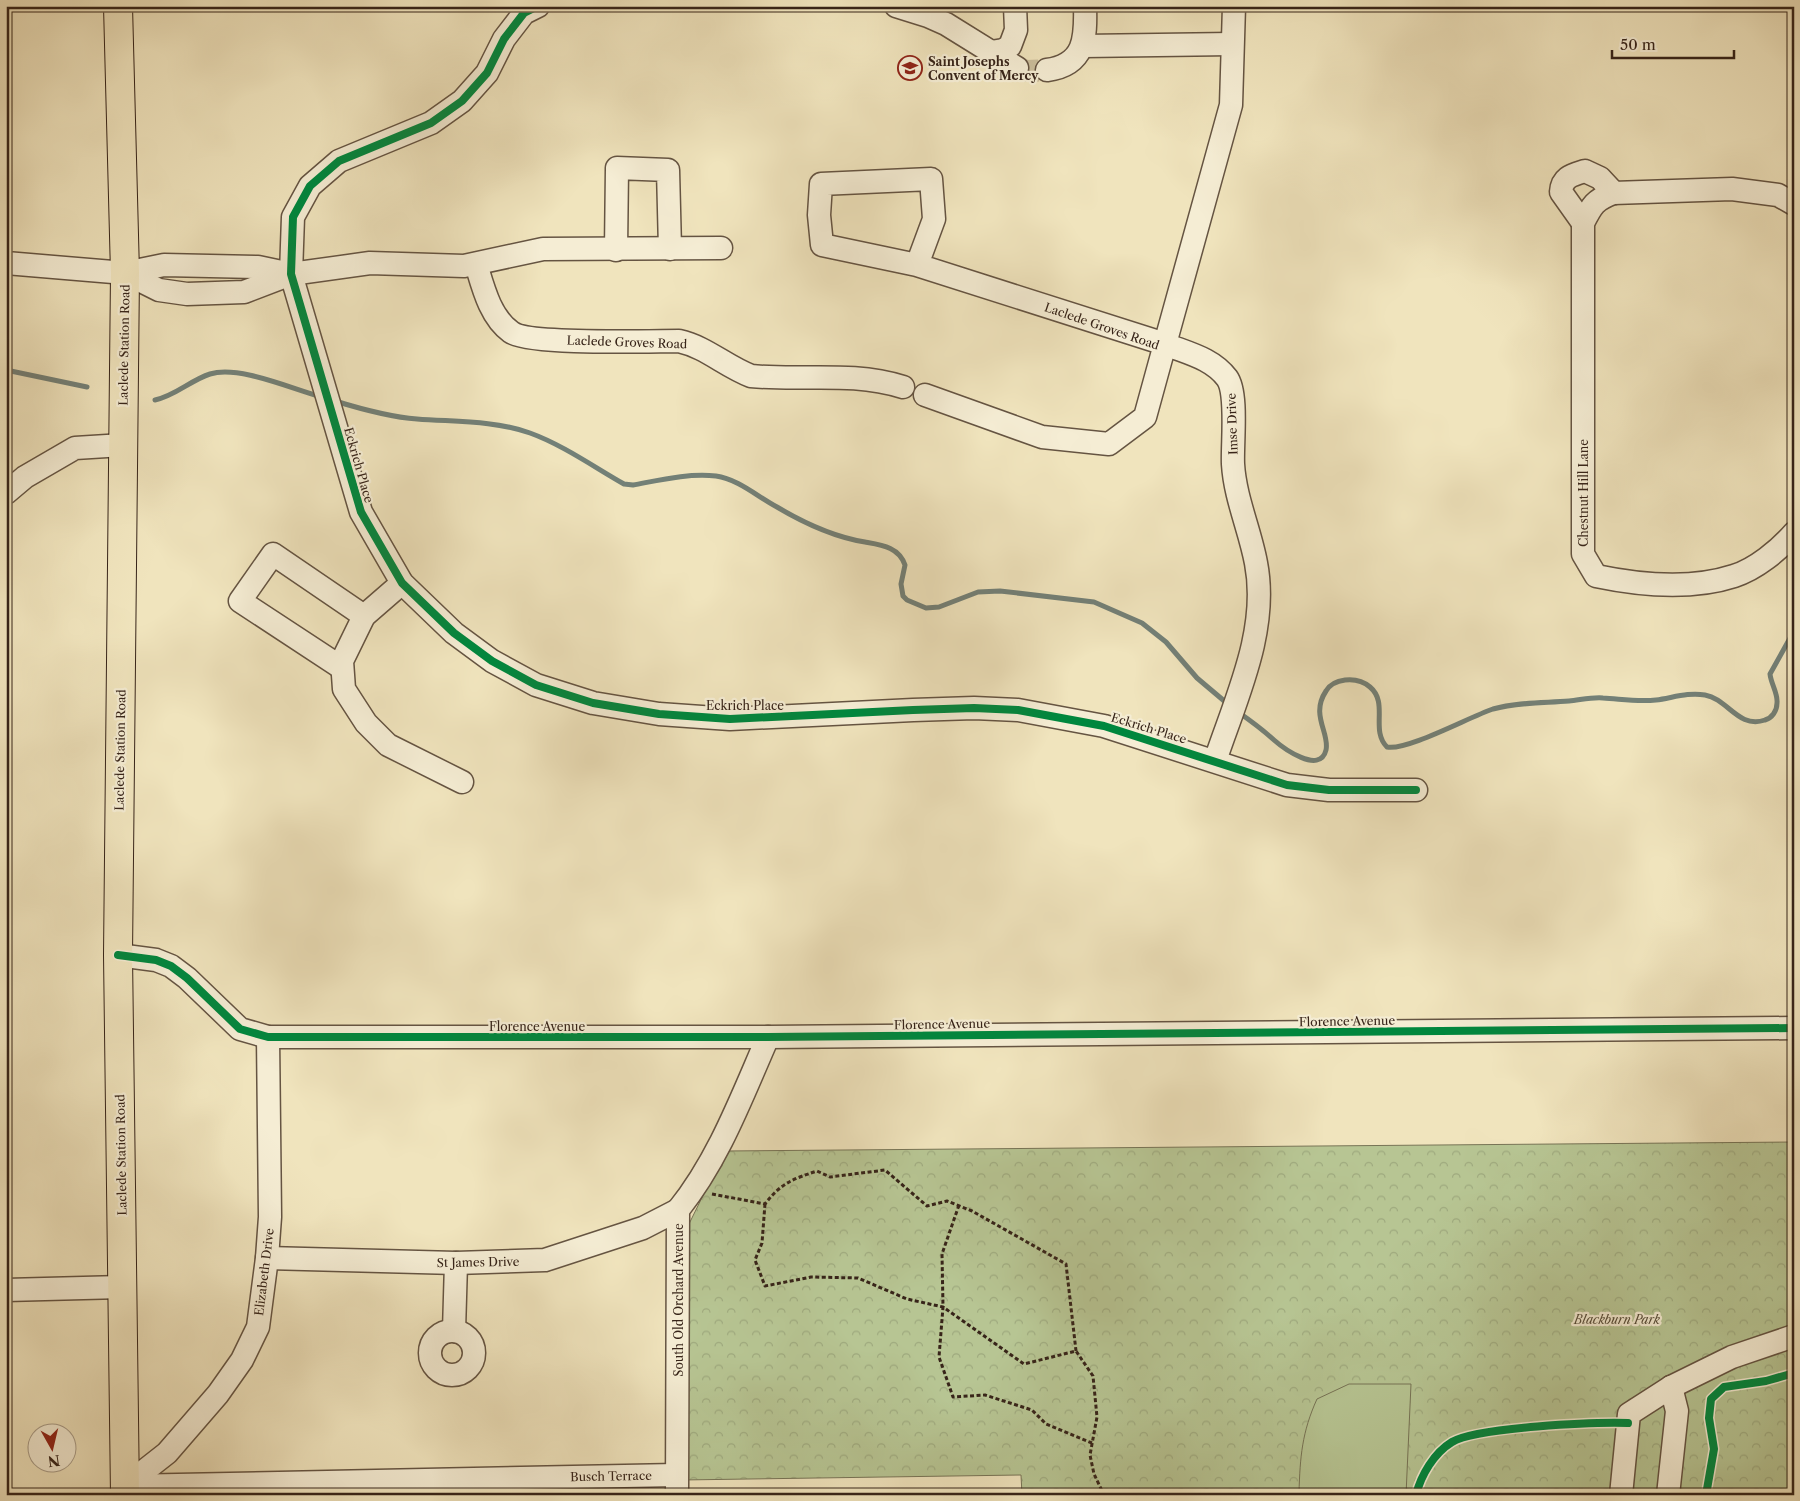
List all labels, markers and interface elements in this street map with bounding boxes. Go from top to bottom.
scale bar [1612,28,1735,60]
text: 50 m [1620,35,1656,54]
place label: Saint Josephs Convent of Mercy [928,54,1039,83]
school or university icon: Saint Josephs Convent of Mercy [897,55,923,81]
street label: Laclede Station Road [115,283,133,406]
street label: Laclede Groves Road [1043,299,1162,353]
street label: Laclede Groves Road [566,332,688,352]
street label: Imse Drive [1223,392,1241,455]
street label: Eckrich Place [341,425,377,505]
street label: Chestnut Hill Lane [1576,439,1591,547]
street label: Laclede Station Road [111,688,129,811]
street label: Eckrich Place [706,698,784,713]
street label: Eckrich Place [1109,709,1189,747]
street label: Florence Avenue [1299,1013,1395,1029]
street label: Florence Avenue [894,1016,990,1032]
street label: Florence Avenue [489,1019,585,1034]
street label: Laclede Station Road [112,1093,130,1216]
street label: South Old Orchard Avenue [671,1223,686,1377]
street label: Elizabeth Drive [251,1227,277,1317]
street label: St James Drive [437,1254,520,1270]
park label: Blackburn Park [1573,1312,1661,1327]
north arrow [28,1424,78,1474]
text: N [47,1451,61,1471]
street label: Busch Terrace [570,1468,652,1484]

